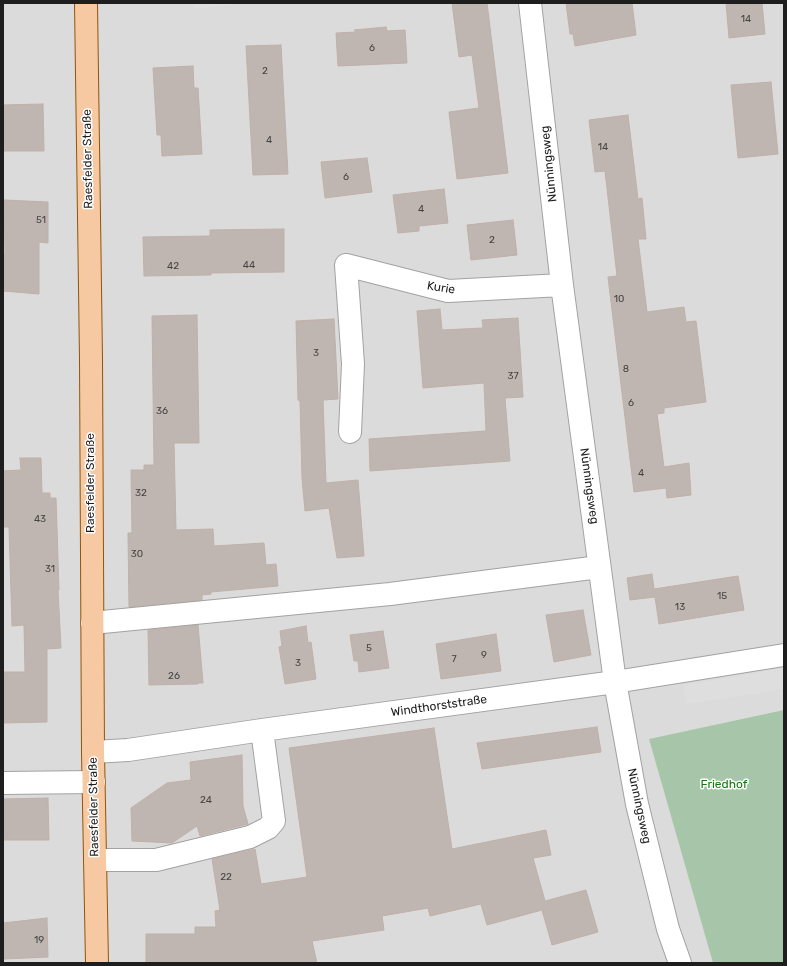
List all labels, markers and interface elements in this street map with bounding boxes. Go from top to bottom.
house number: 14 [741,13,751,25]
house number: 6 [369,42,375,54]
house number: 2 [262,65,268,77]
street label: Raesfelder Straße [80,109,96,209]
street label: Nünningsweg [538,125,560,203]
house number: 4 [266,134,272,146]
house number: 14 [598,141,608,153]
house number: 6 [343,171,349,183]
house number: 4 [418,203,424,215]
house number: 51 [36,214,46,226]
house number: 2 [489,234,495,246]
house number: 44 [243,259,255,271]
house number: 42 [167,260,179,272]
street label: Kurie [426,279,456,297]
house number: 10 [614,293,624,305]
house number: 3 [313,347,319,359]
house number: 8 [623,363,629,375]
house number: 37 [507,370,519,382]
house number: 6 [628,397,634,409]
house number: 36 [156,405,168,417]
street label: Raesfelder Straße [84,433,98,533]
street label: Nünningsweg [577,447,601,525]
house number: 4 [638,467,644,479]
house number: 32 [135,487,147,499]
house number: 43 [34,513,46,525]
house number: 30 [131,548,143,560]
house number: 31 [45,563,55,575]
house number: 15 [717,590,727,602]
house number: 13 [675,601,685,613]
house number: 5 [366,642,372,654]
house number: 9 [481,649,487,661]
house number: 7 [451,653,457,665]
house number: 3 [295,657,301,669]
house number: 26 [168,670,180,682]
street label: Windthorststraße [390,692,488,720]
street label: Raesfelder Straße [86,757,102,857]
street label: Nünningsweg [624,767,654,845]
park label: Friedhof [701,778,747,792]
house number: 24 [200,794,212,806]
house number: 22 [220,871,232,883]
house number: 19 [34,934,44,946]

